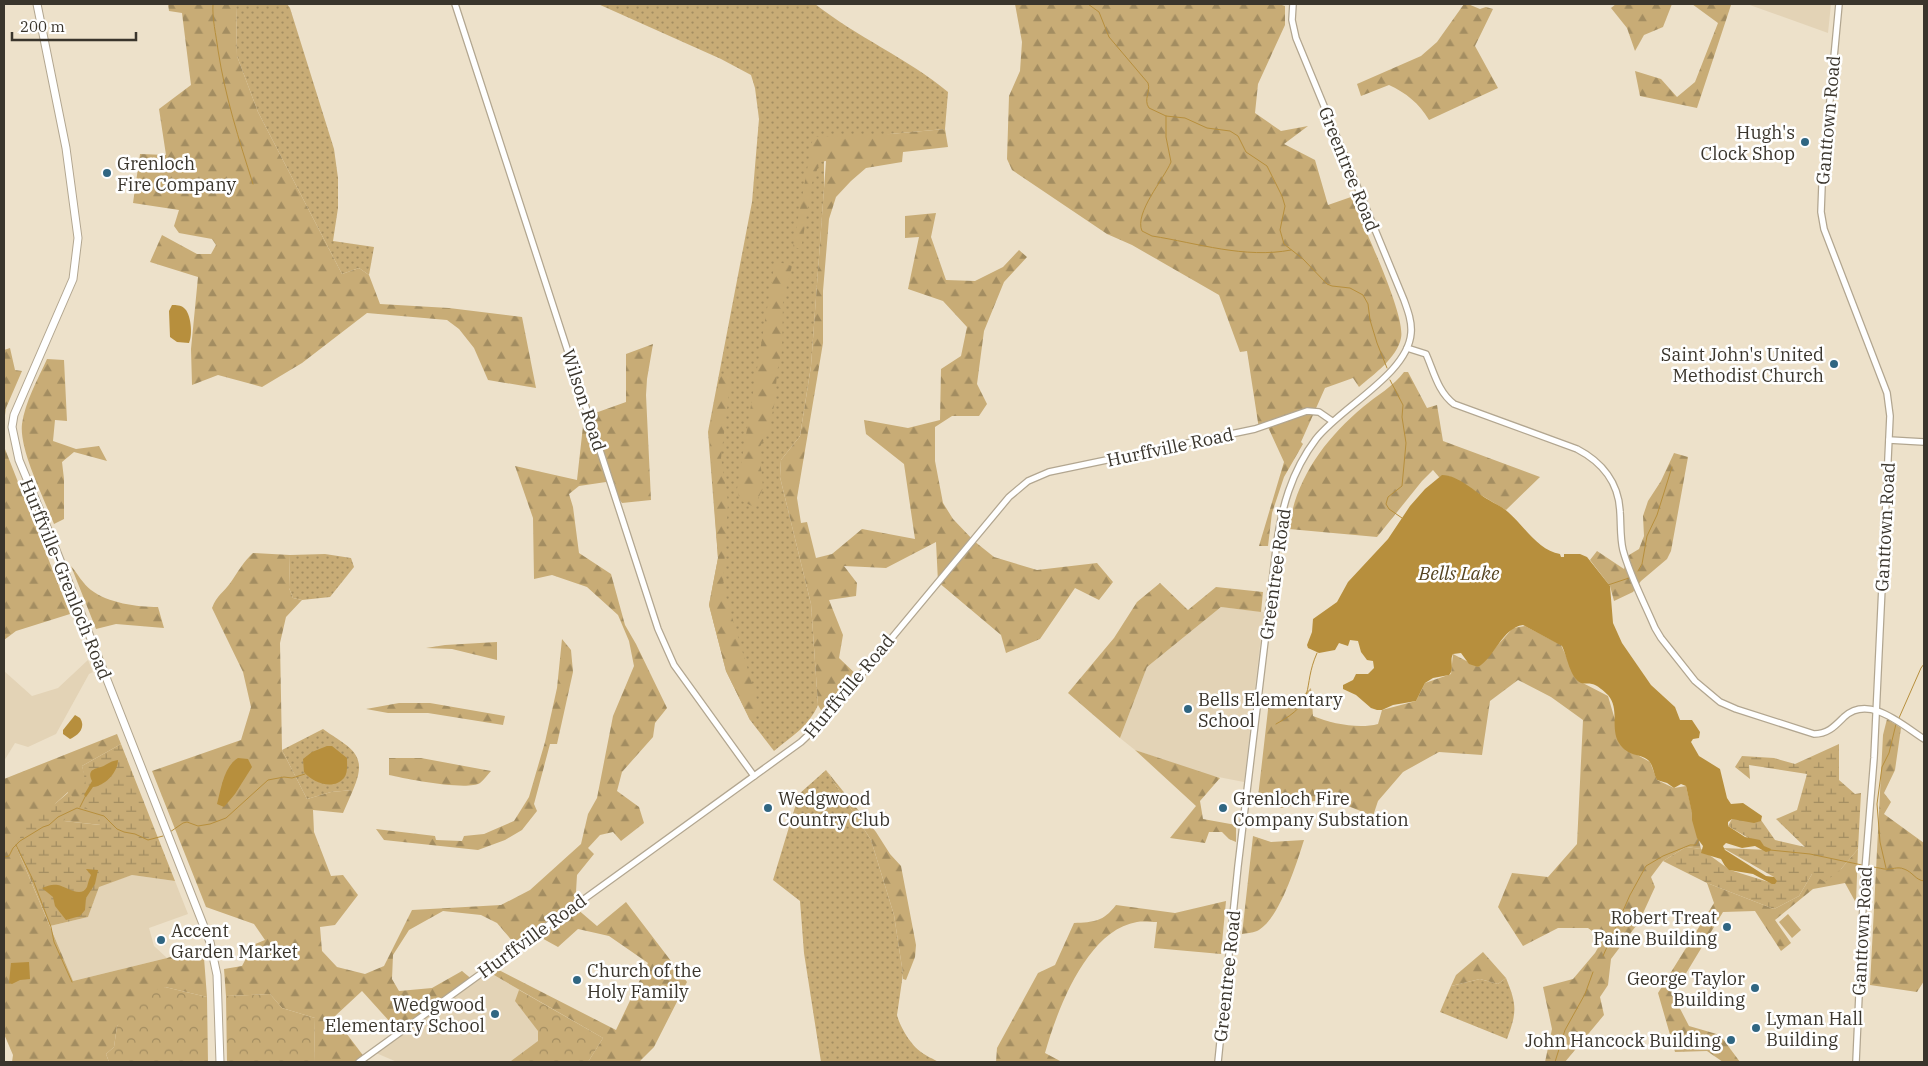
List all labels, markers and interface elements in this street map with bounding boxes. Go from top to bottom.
scale bar [12,10,136,42]
text: 200 m [20,17,65,36]
street label: Ganttown Road [1811,54,1845,186]
street label: Greentree Road [1314,103,1384,235]
place label: Hugh's Clock Shop [1701,121,1795,165]
marker: Hugh's Clock Shop [1799,136,1811,148]
place label: Grenloch Fire Company [117,152,236,196]
marker: Grenloch Fire Company [101,167,113,179]
place label: Saint John's United Methodist Church [1661,343,1824,387]
street label: Wilson Road [557,346,611,454]
marker: Saint John's United Methodist Church [1828,358,1840,370]
street label: Hurffville Road [1105,422,1235,472]
street label: Ganttown Road [1870,462,1900,592]
street label: Hurffville-Grenloch Road [15,475,117,683]
street label: Greentree Road [1254,507,1296,641]
water label: Bells Lake [1418,561,1500,585]
street label: Hurffville Road [799,629,899,743]
place label: Bells Elementary School [1198,688,1343,732]
marker: Bells Elementary School [1182,703,1194,715]
place label: Wedgwood Country Club [778,787,890,831]
place label: Grenloch Fire Company Substation [1233,787,1409,831]
marker: Wedgwood Country Club [762,802,774,814]
marker: Grenloch Fire Company Substation [1217,802,1229,814]
street label: Ganttown Road [1847,866,1877,996]
street label: Hurffville Road [473,889,591,983]
place label: Robert Treat Paine Building [1593,906,1717,950]
street label: Greentree Road [1209,909,1245,1043]
place label: Accent Garden Market [171,919,298,963]
marker: Robert Treat Paine Building [1721,921,1733,933]
marker: Accent Garden Market [155,934,167,946]
place label: Church of the Holy Family [587,959,701,1003]
place label: George Taylor Building [1627,967,1745,1011]
marker: Church of the Holy Family [571,974,583,986]
marker: George Taylor Building [1749,982,1761,994]
place label: Wedgwood Elementary School [325,993,485,1037]
place label: Lyman Hall Building [1766,1007,1863,1051]
marker: Wedgwood Elementary School [489,1008,501,1020]
marker: Lyman Hall Building [1750,1022,1762,1034]
place label: John Hancock Building [1525,1029,1721,1052]
marker: John Hancock Building [1725,1034,1737,1046]

